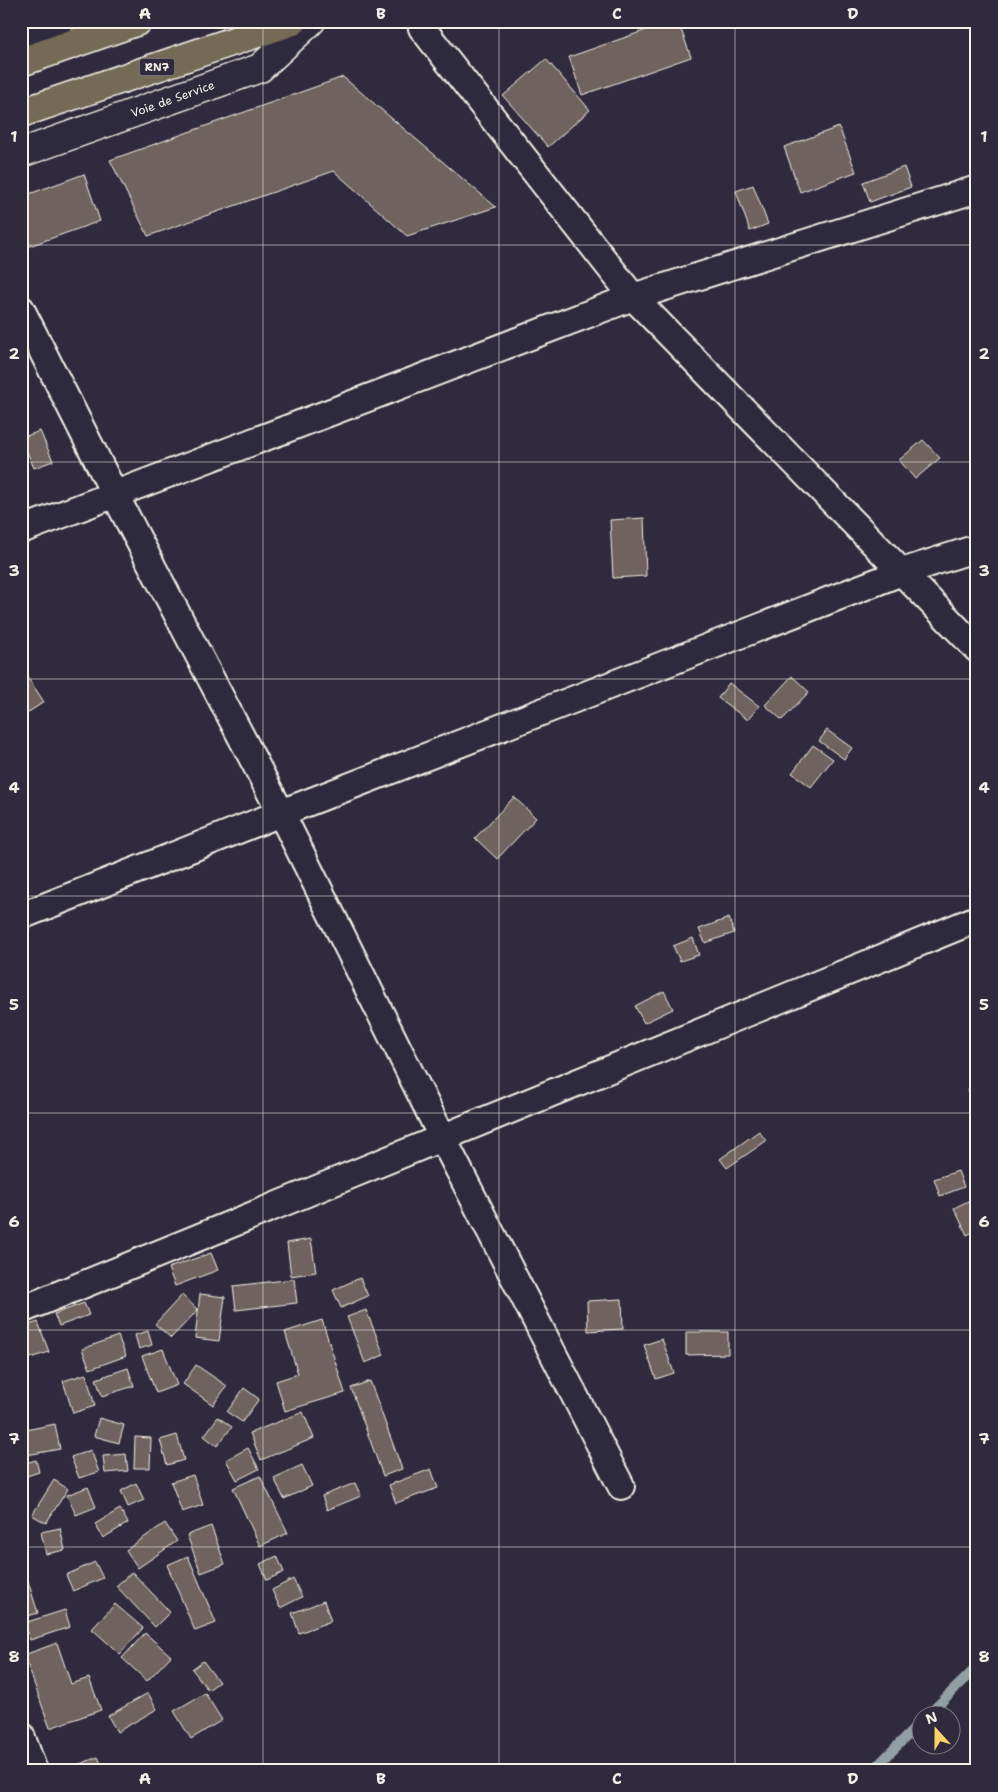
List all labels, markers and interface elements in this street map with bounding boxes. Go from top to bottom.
text: A [139,3,151,24]
text: B [376,3,386,24]
text: C [612,3,622,24]
text: D [847,3,859,24]
road number: RN7 [140,58,174,76]
street label: Voie de Service [129,77,217,121]
text: 1 [10,126,18,147]
text: 1 [980,126,988,147]
text: 2 [8,343,20,364]
text: 2 [978,343,990,364]
text: 3 [8,560,20,581]
text: 3 [978,560,990,581]
text: 4 [8,777,20,798]
text: 4 [978,777,990,798]
text: 5 [9,994,19,1015]
text: 5 [979,994,989,1015]
text: 6 [8,1211,20,1232]
text: 6 [978,1211,990,1232]
text: 7 [8,1428,20,1449]
text: 7 [978,1428,990,1449]
text: 8 [8,1646,20,1667]
text: 8 [978,1646,990,1667]
north arrow [910,1704,960,1754]
text: N [923,1707,940,1728]
text: A [139,1768,151,1789]
text: B [376,1768,386,1789]
text: C [612,1768,622,1789]
text: D [847,1768,859,1789]

